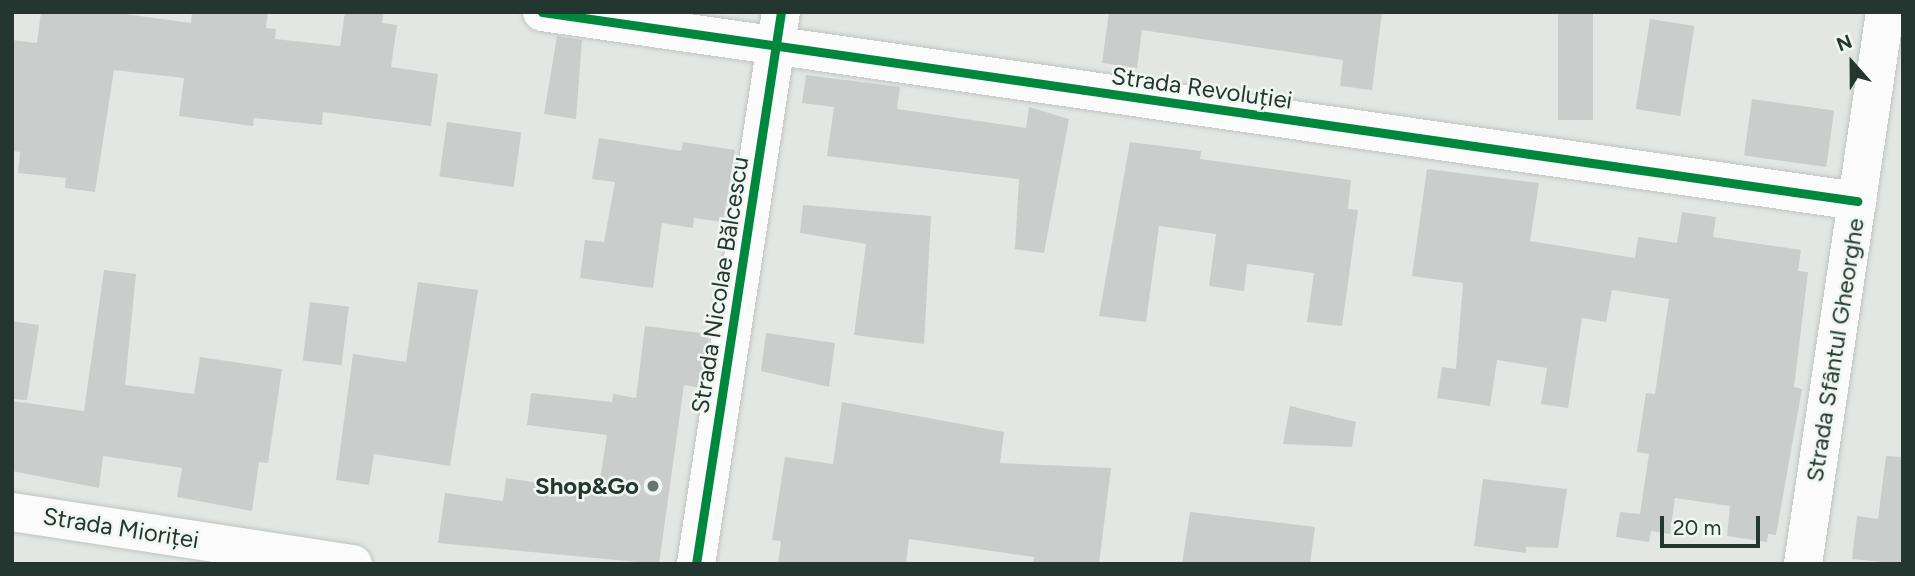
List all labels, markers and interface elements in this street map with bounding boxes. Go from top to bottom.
north arrow [1817,28,1887,98]
text: N [1833,30,1855,56]
street label: Strada Revoluției [1110,61,1294,115]
street label: Strada Nicolae Bălcescu [685,154,755,416]
street label: Strada Sfântul Gheorghe [1800,216,1870,484]
place label: Shop&Go [535,472,639,500]
marker: Shop&Go [645,478,661,494]
street label: Strada Mioriței [41,501,201,555]
scale bar [1663,503,1763,546]
text: 20 m [1673,515,1721,540]

